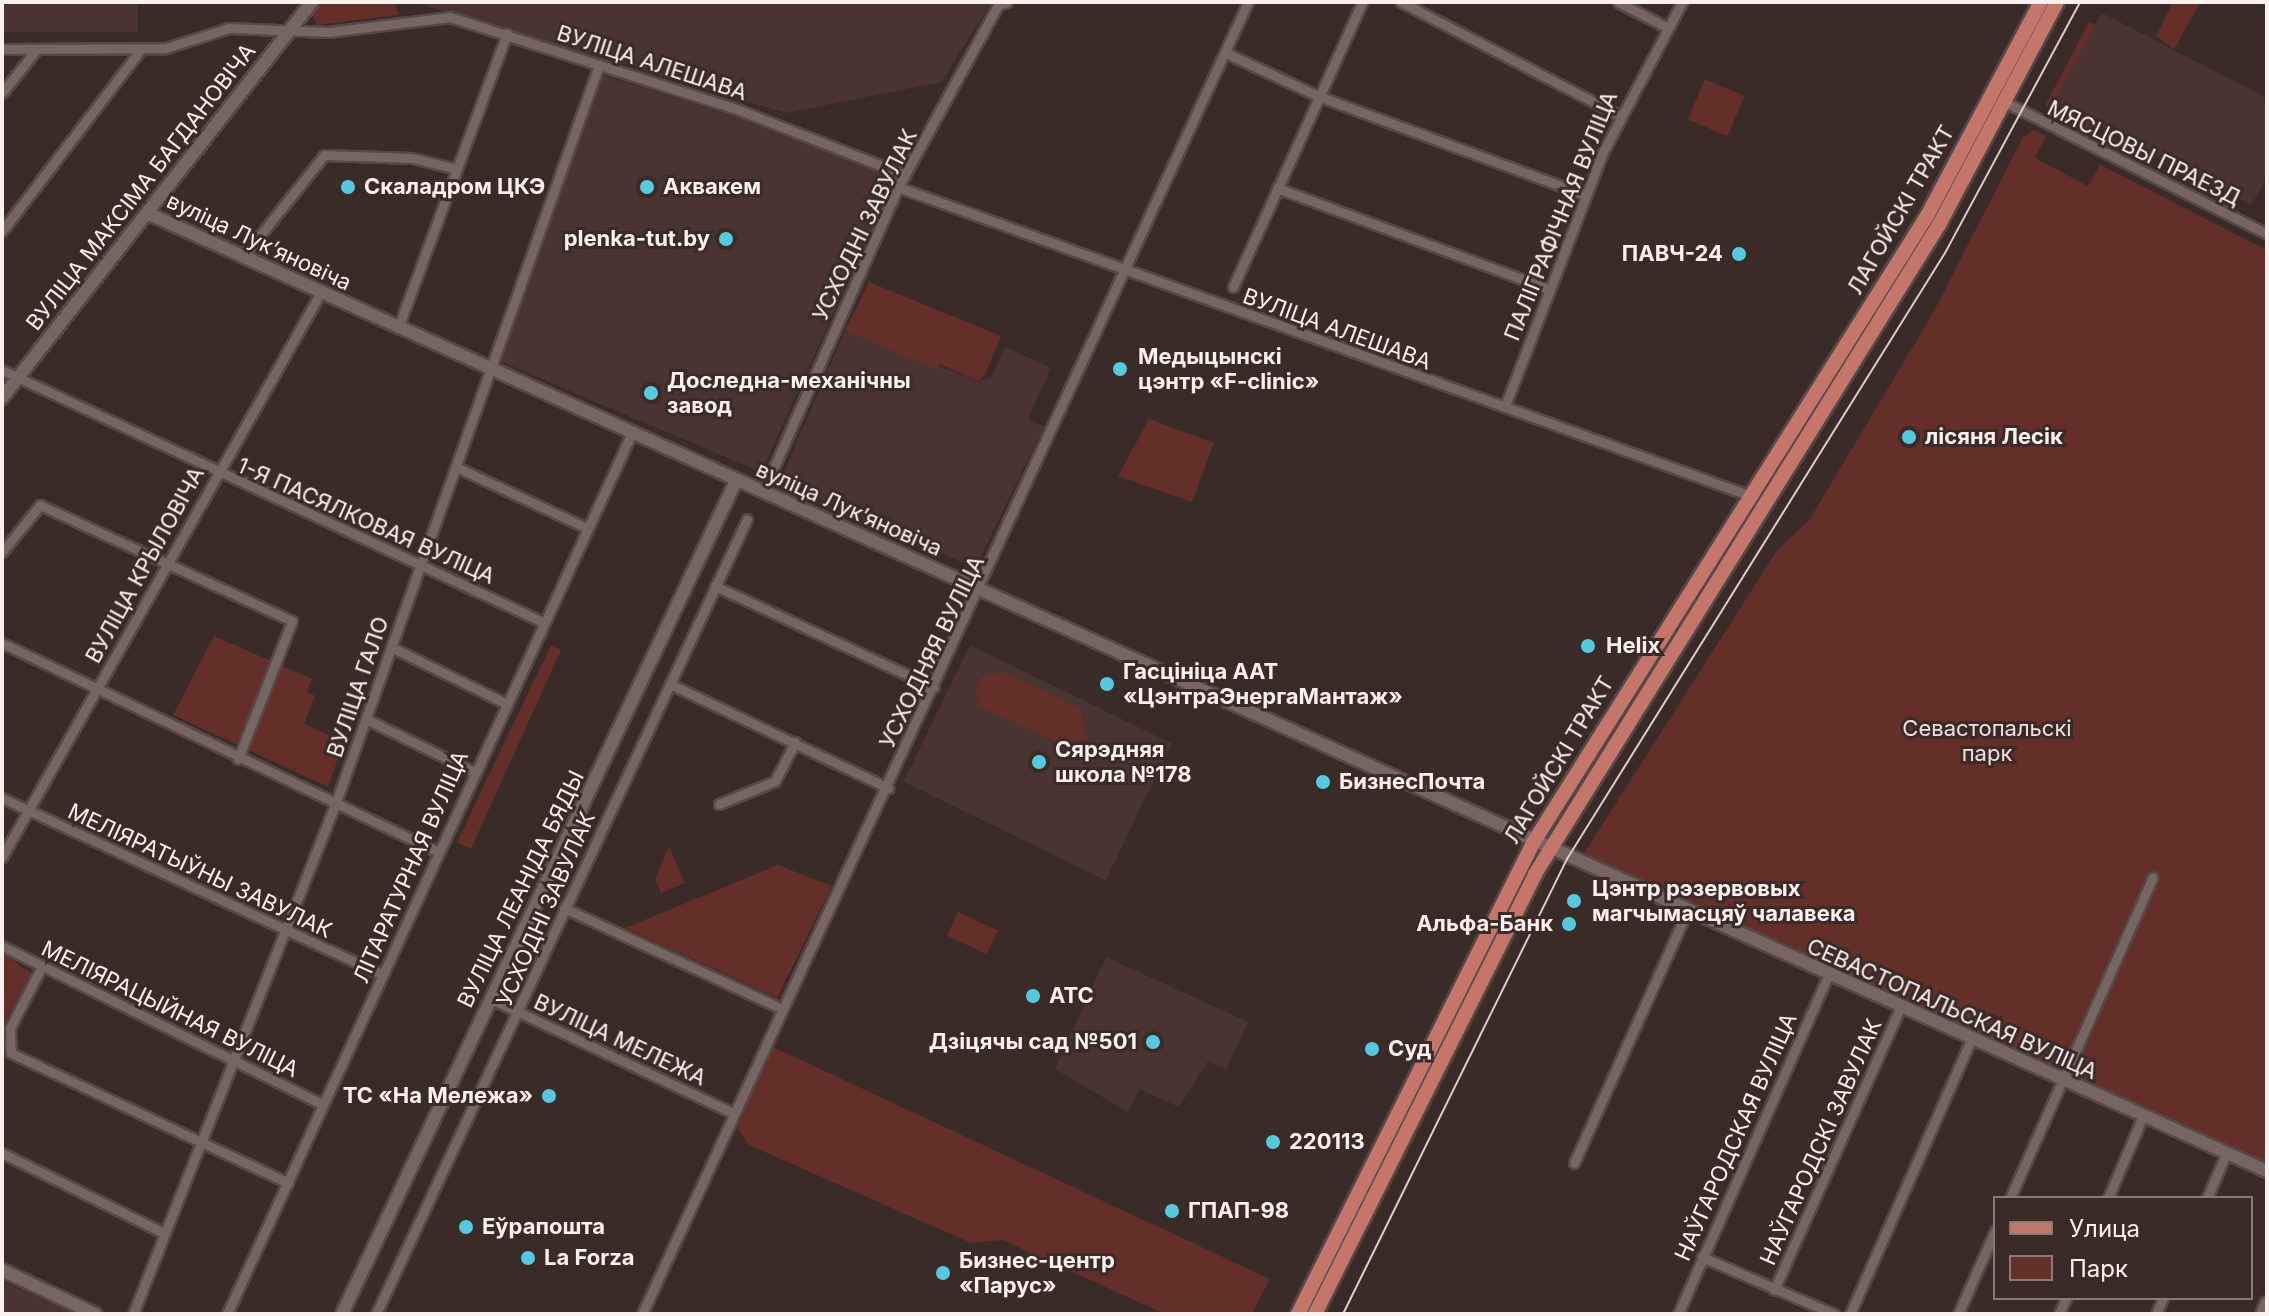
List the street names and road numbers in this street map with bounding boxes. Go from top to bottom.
street label: ВУЛІЦА АЛЕШАВА [554,20,750,106]
street label: ВУЛІЦА МАКСІМА БАГДАНОВІЧА [21,38,261,336]
street label: ПАЛІГРАФІЧНАЯ ВУЛІЦА [1499,88,1623,344]
street label: МЯСЦОВЫ ПРАЕЗД [2043,95,2245,211]
street label: ЛАГОЙСКІ ТРАКТ [1842,121,1960,299]
street label: УСХОДНІ ЗАВУЛАК [807,125,923,325]
street label: вуліца Лукʼяновіча [163,188,355,296]
street label: ВУЛІЦА АЛЕШАВА [1239,283,1435,375]
street label: 1-Я ПАСЯЛКОВАЯ ВУЛІЦА [233,452,499,590]
street label: вуліца Лукʼяновіча [752,456,946,562]
street label: ВУЛІЦА КРЫЛОВІЧА [80,462,210,668]
street label: УСХОДНЯЯ ВУЛІЦА [874,552,990,752]
street label: ВУЛІЦА ГАЛО [322,613,394,761]
street label: ЛАГОЙСКІ ТРАКТ [1499,671,1619,849]
street label: ЛІТАРАТУРНАЯ ВУЛІЦА [348,747,474,987]
street label: ВУЛІЦА ЛЕАНІДА БЯДЫ [452,766,590,1012]
street label: МЕЛІЯРАТЫЎНЫ ЗАВУЛАК [64,798,336,944]
street label: УСХОДНІ ЗАВУЛАК [491,808,601,1010]
street label: СЕВАСТОПАЛЬСКАЯ ВУЛІЦА [1803,933,2101,1085]
street label: МЕЛІЯРАЦЫЙНАЯ ВУЛІЦА [37,935,303,1083]
street label: ВУЛІЦА МЕЛЕЖА [530,989,710,1091]
street label: НАЎГАРОДСКАЯ ВУЛІЦА [1669,1009,1803,1265]
street label: НАЎГАРОДСКІ ЗАВУЛАК [1755,1015,1887,1269]

